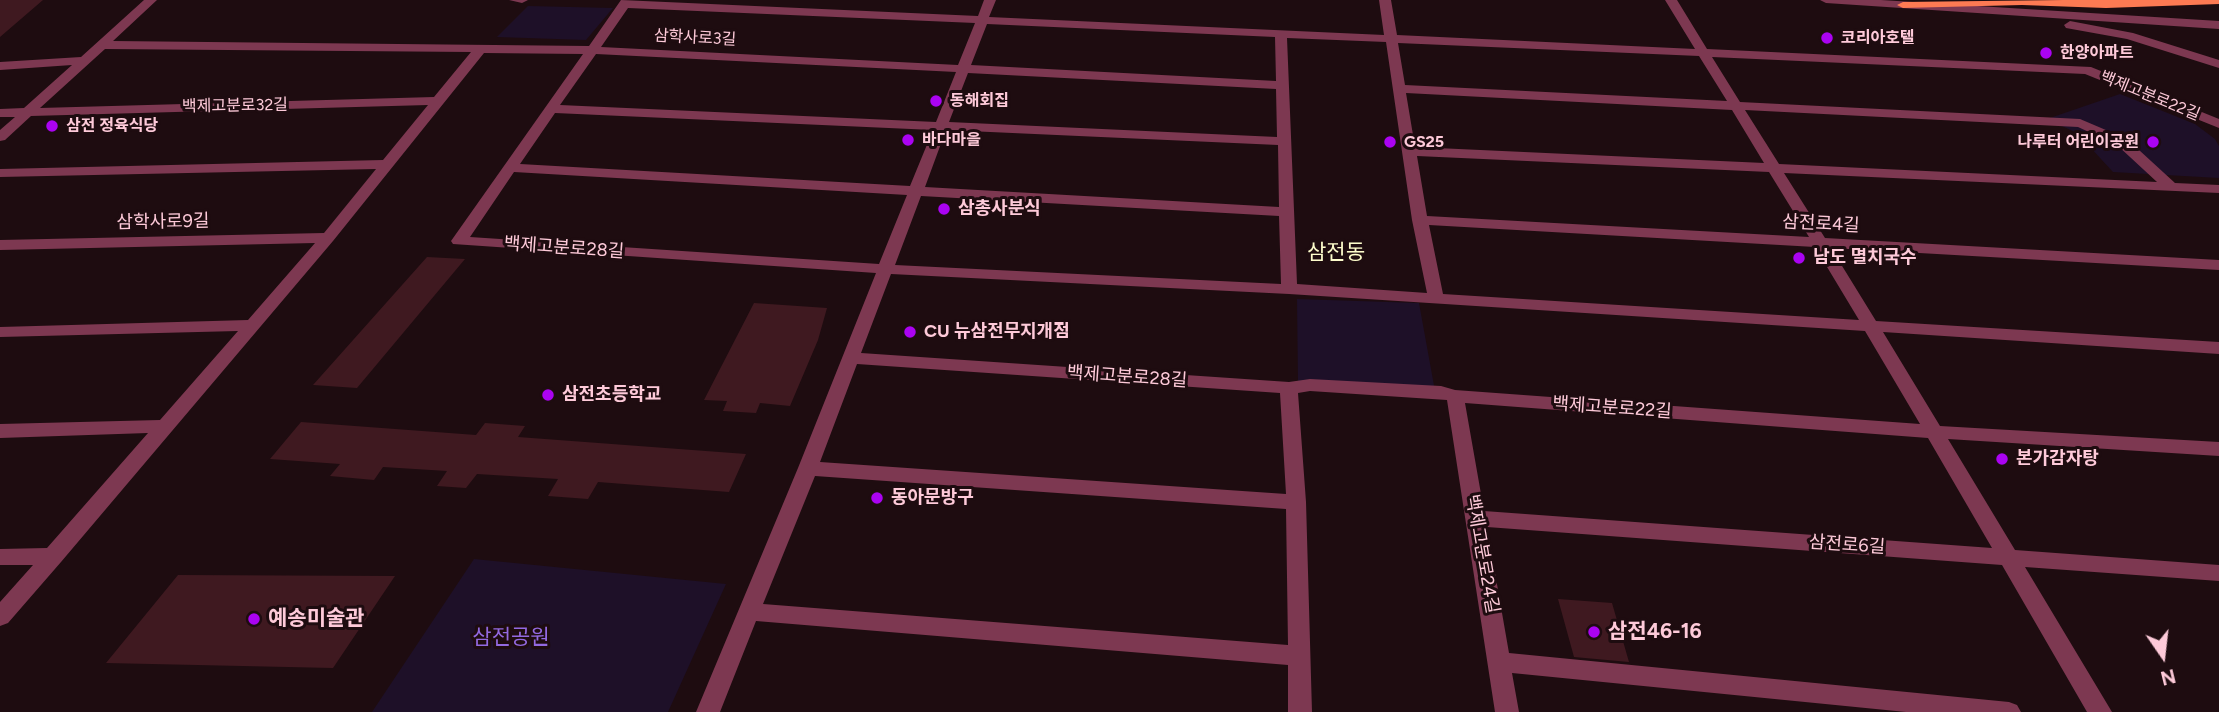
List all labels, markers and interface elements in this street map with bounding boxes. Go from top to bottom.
street label: 삼학사로3길 [653,26,737,50]
place label: 코리아호텔 [1841,28,1915,48]
marker: 코리아호텔 [1819,30,1835,46]
place label: 한양아파트 [2060,43,2134,63]
marker: 한양아파트 [2038,45,2054,61]
street label: 백제고분로22길 [2097,67,2203,125]
place label: 동해회집 [950,91,1009,111]
marker: 동해회집 [928,93,944,109]
street label: 백제고분로32길 [182,95,288,117]
place label: 삼전 정육식당 [66,116,158,136]
marker: 삼전 정육식당 [44,118,60,134]
place label: 바다마을 [922,130,981,150]
marker: 바다마을 [900,132,916,148]
place label: GS25 [1404,132,1444,152]
place label: 나루터 어린이공원 [2017,132,2139,152]
marker: GS25 [1382,134,1398,150]
marker: 나루터 어린이공원 [2145,134,2161,150]
place label: 삼총사분식 [958,198,1041,220]
marker: 삼총사분식 [936,201,952,217]
street label: 삼학사로9길 [116,210,210,234]
street label: 삼전로4길 [1782,211,1860,237]
street label: 백제고분로28길 [503,233,625,263]
district label: 삼전동 [1307,240,1365,266]
place label: 남도 멸치국수 [1813,247,1917,269]
marker: 남도 멸치국수 [1791,250,1807,266]
place label: CU 뉴삼전무지개점 [924,321,1070,343]
marker: CU 뉴삼전무지개점 [902,324,918,340]
street label: 백제고분로28길 [1066,362,1188,392]
place label: 삼전초등학교 [562,384,661,406]
marker: 삼전초등학교 [540,387,556,403]
street label: 백제고분로22길 [1552,393,1672,423]
place label: 본가감자탕 [2016,448,2099,470]
marker: 본가감자탕 [1994,451,2010,467]
place label: 동아문방구 [891,487,974,509]
marker: 동아문방구 [869,490,885,506]
street label: 백제고분로24길 [1461,493,1503,615]
street label: 삼전로6길 [1808,532,1886,558]
place label: 예송미술관 [268,606,365,632]
marker: 예송미술관 [246,611,262,627]
place label: 삼전46-16 [1608,619,1702,645]
north arrow [2128,621,2198,691]
marker: 삼전46-16 [1586,624,1602,640]
park label: 삼전공원 [472,625,550,651]
text: N [2158,664,2178,690]

